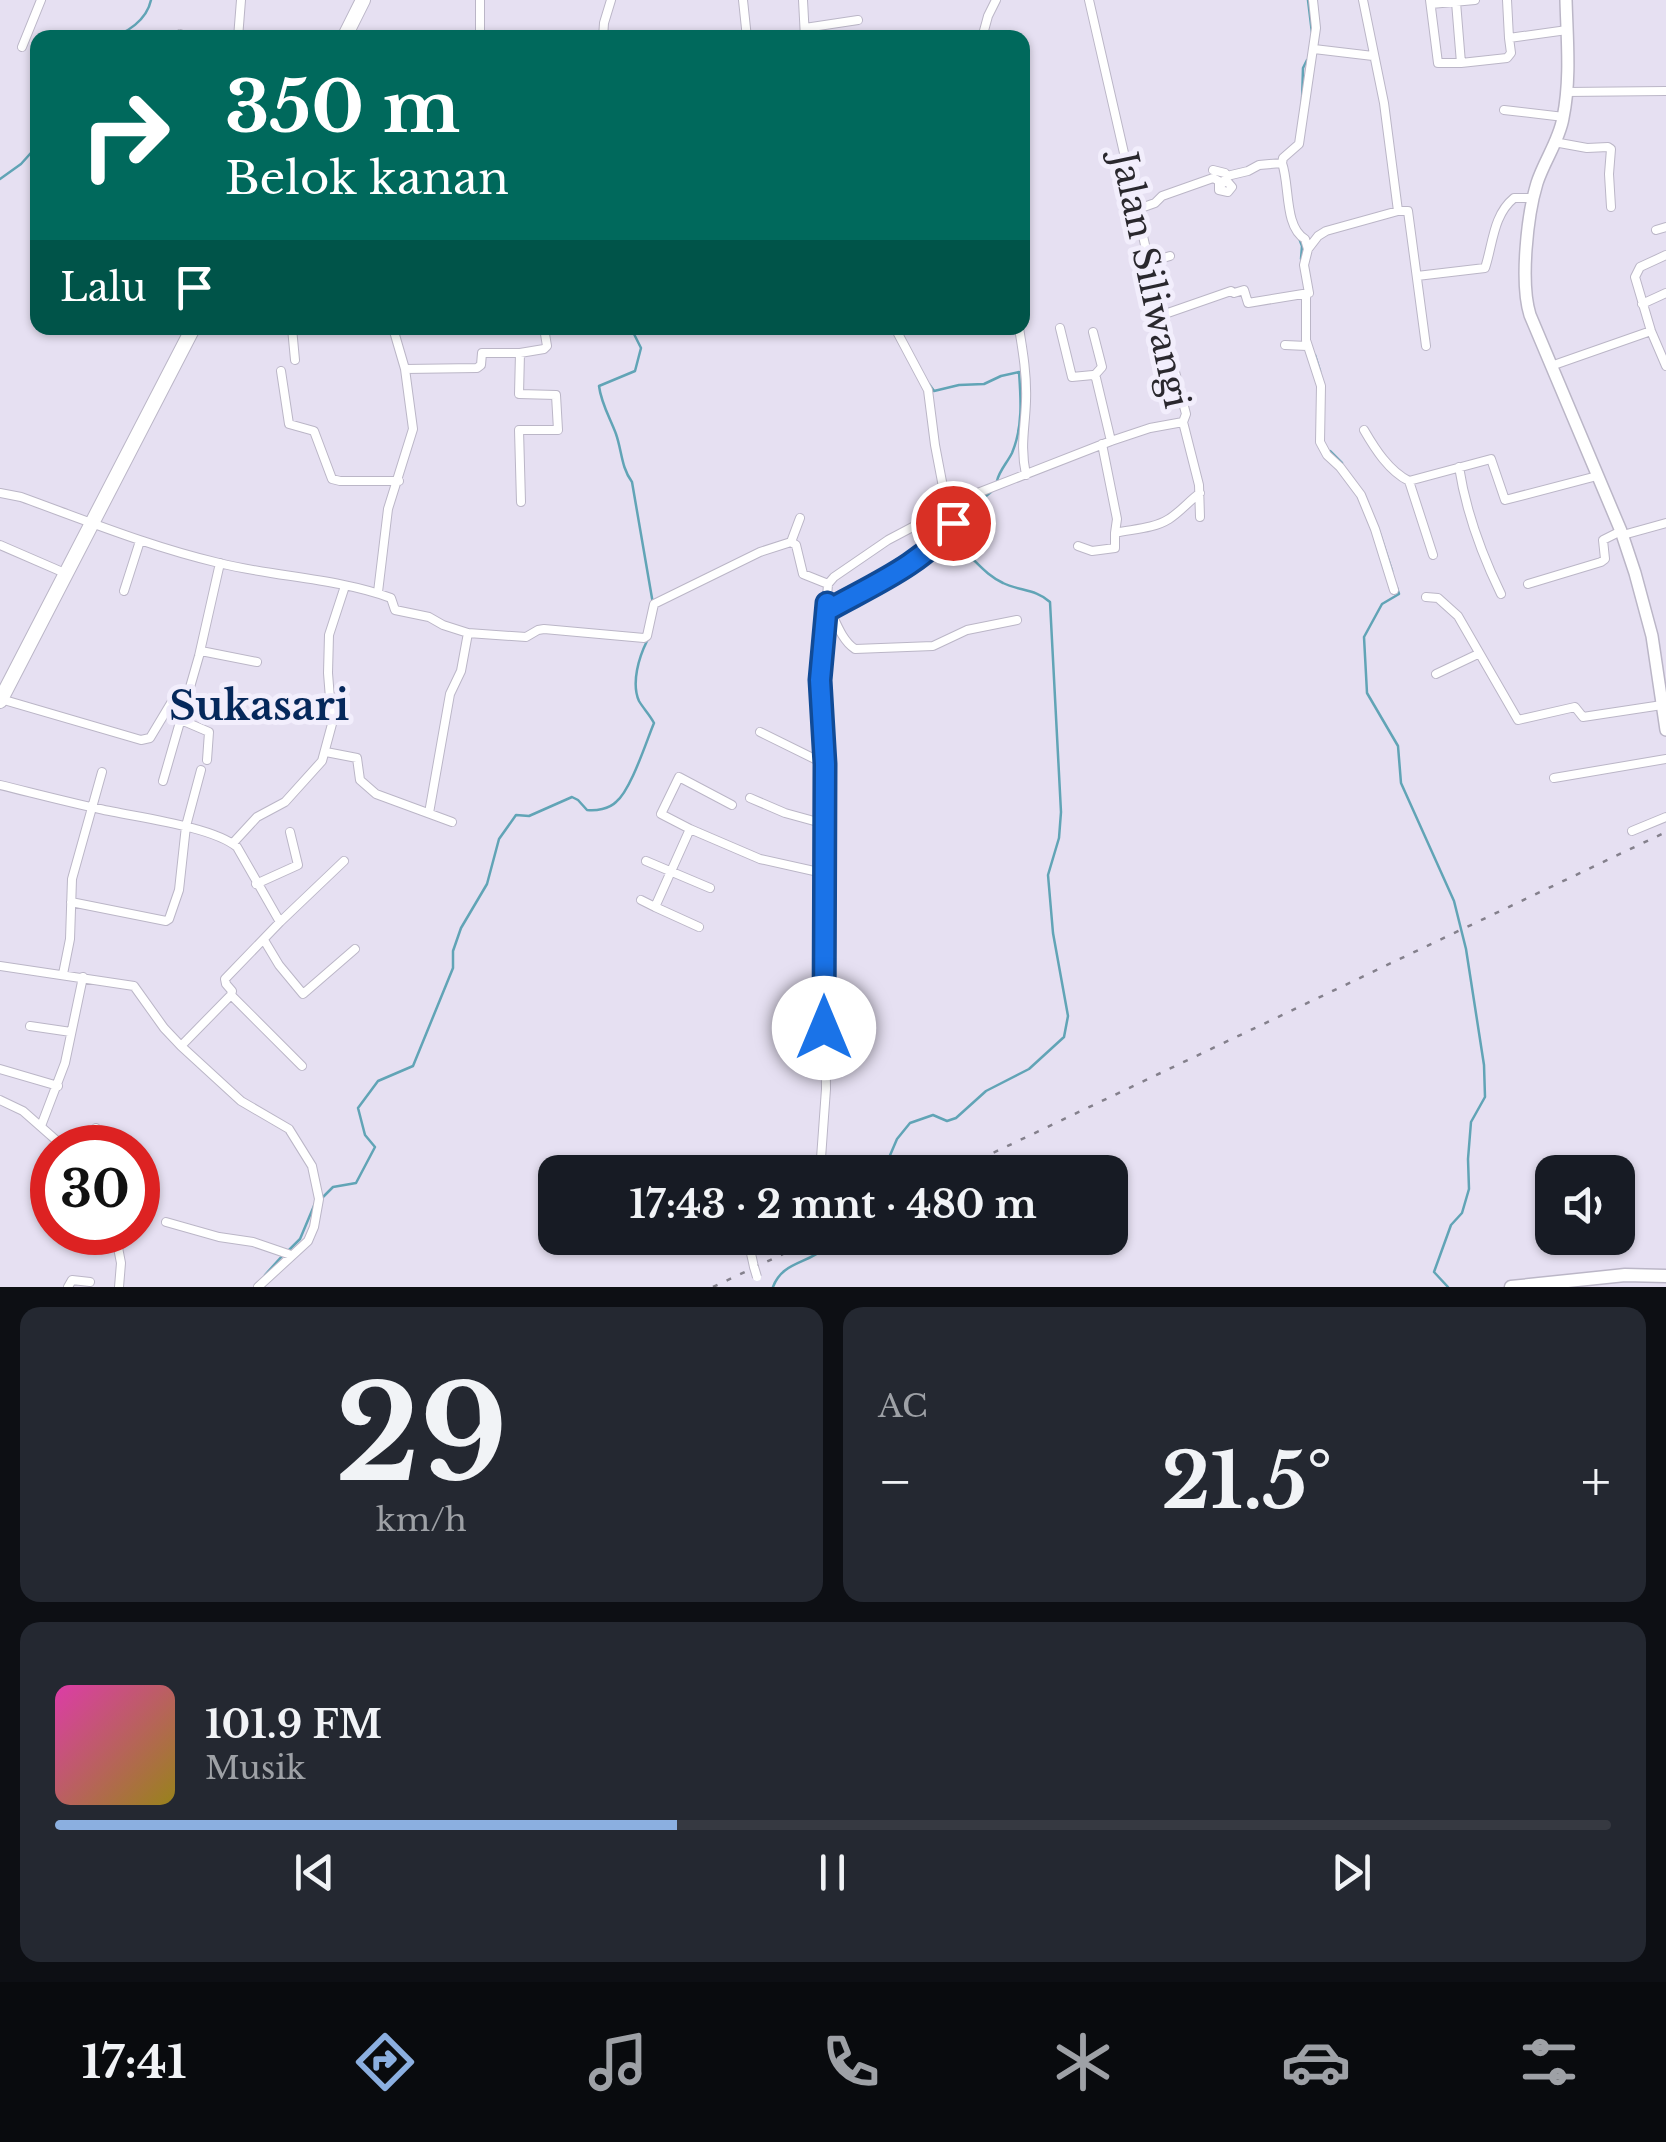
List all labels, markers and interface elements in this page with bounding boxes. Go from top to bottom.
text: 350 m [225,64,460,151]
icon: right [60,70,190,200]
street label: Jalan Siliwangi [1102,144,1199,412]
text: Belok kanan [225,150,509,206]
icon: arrive [167,260,222,315]
text: Lalu [60,264,147,311]
pin [911,481,996,566]
icon: arrive [926,496,981,551]
district label: Sukasari [169,681,349,731]
position arrow [772,976,876,1080]
speed limit sign: 30 [30,1125,160,1255]
map controls [1535,1155,1635,1255]
button: sound [1535,1155,1635,1255]
text: 17:43 · 2 mnt · 480 m [629,1181,1037,1228]
text: 29 [335,1354,508,1515]
text: AC [878,1386,928,1426]
text: 21.5° [1161,1435,1332,1528]
text: − [878,1448,913,1516]
text: + [1581,1448,1611,1516]
text: km/h [376,1500,467,1540]
text: 101.9 FM [205,1701,382,1748]
text: Musik [205,1748,306,1788]
icon: previous [287,1845,342,1900]
icon: pause [805,1845,860,1900]
icon: next [1324,1845,1379,1900]
icon: directions [350,2027,420,2097]
icon: music [583,2027,653,2097]
icon: phone [816,2027,886,2097]
icon: climate [1048,2027,1118,2097]
icon: car [1281,2027,1351,2097]
icon: filters [1514,2027,1584,2097]
text: 17:41 [81,2034,187,2090]

